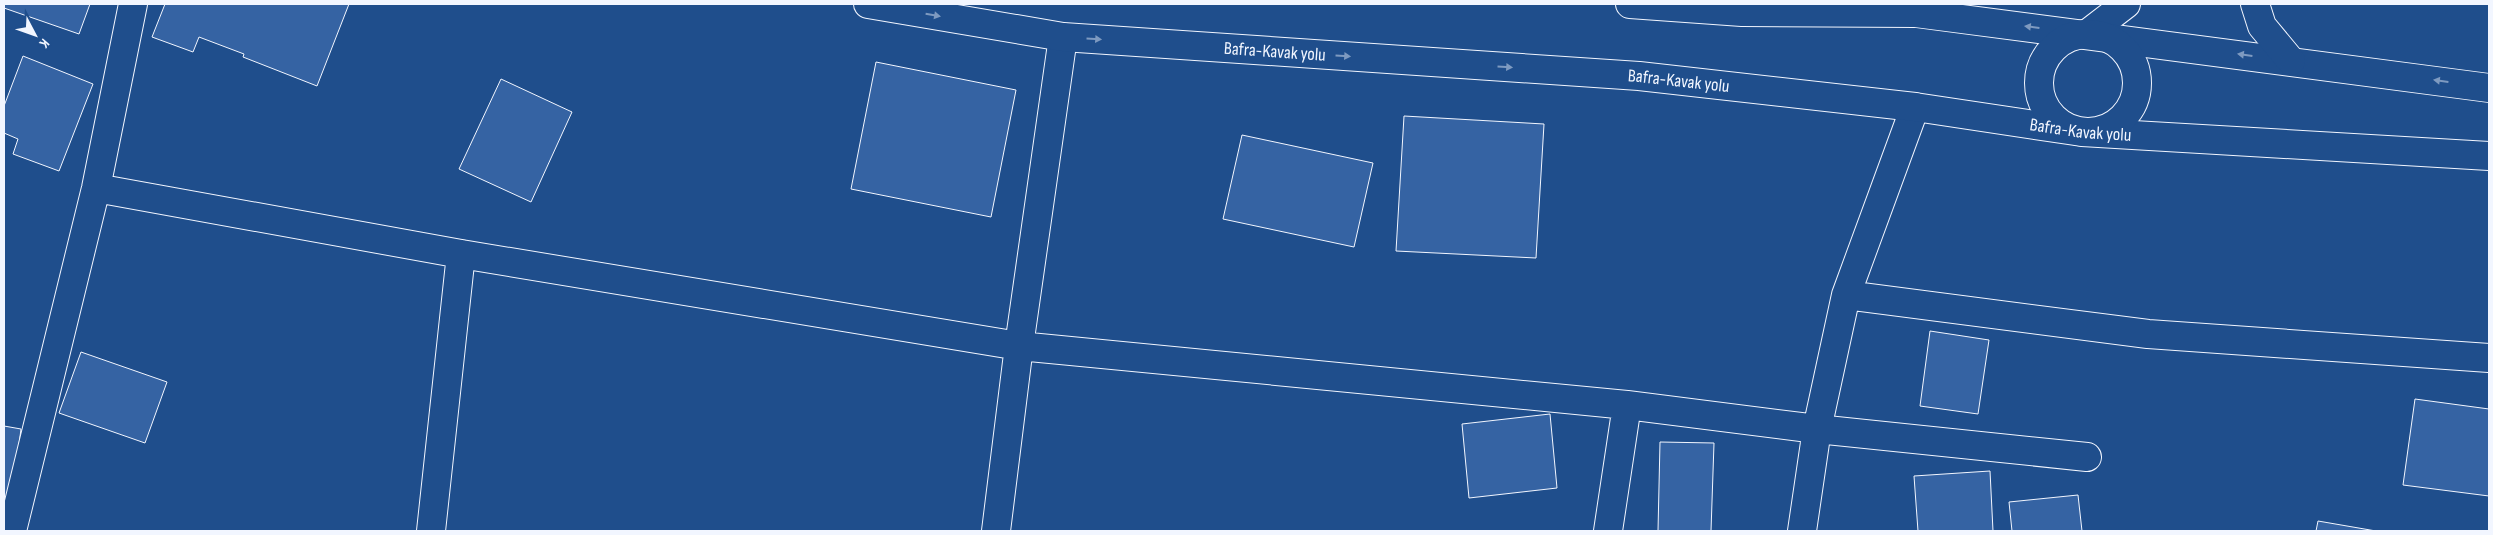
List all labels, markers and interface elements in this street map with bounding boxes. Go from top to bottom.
north arrow [10,10,60,60]
one-way arrow [926,11,942,19]
one-way arrow [2024,23,2040,31]
text: K [36,35,53,51]
one-way arrow [1086,35,1102,43]
street label: Bafra-Kavak yolu [1223,38,1326,66]
one-way arrow [2237,51,2253,59]
one-way arrow [1336,52,1352,60]
one-way arrow [1498,64,1514,72]
street label: Bafra-Kavak yolu [1627,65,1731,97]
one-way arrow [2433,77,2449,85]
street label: Bafra-Kavak yolu [2028,114,2132,146]

